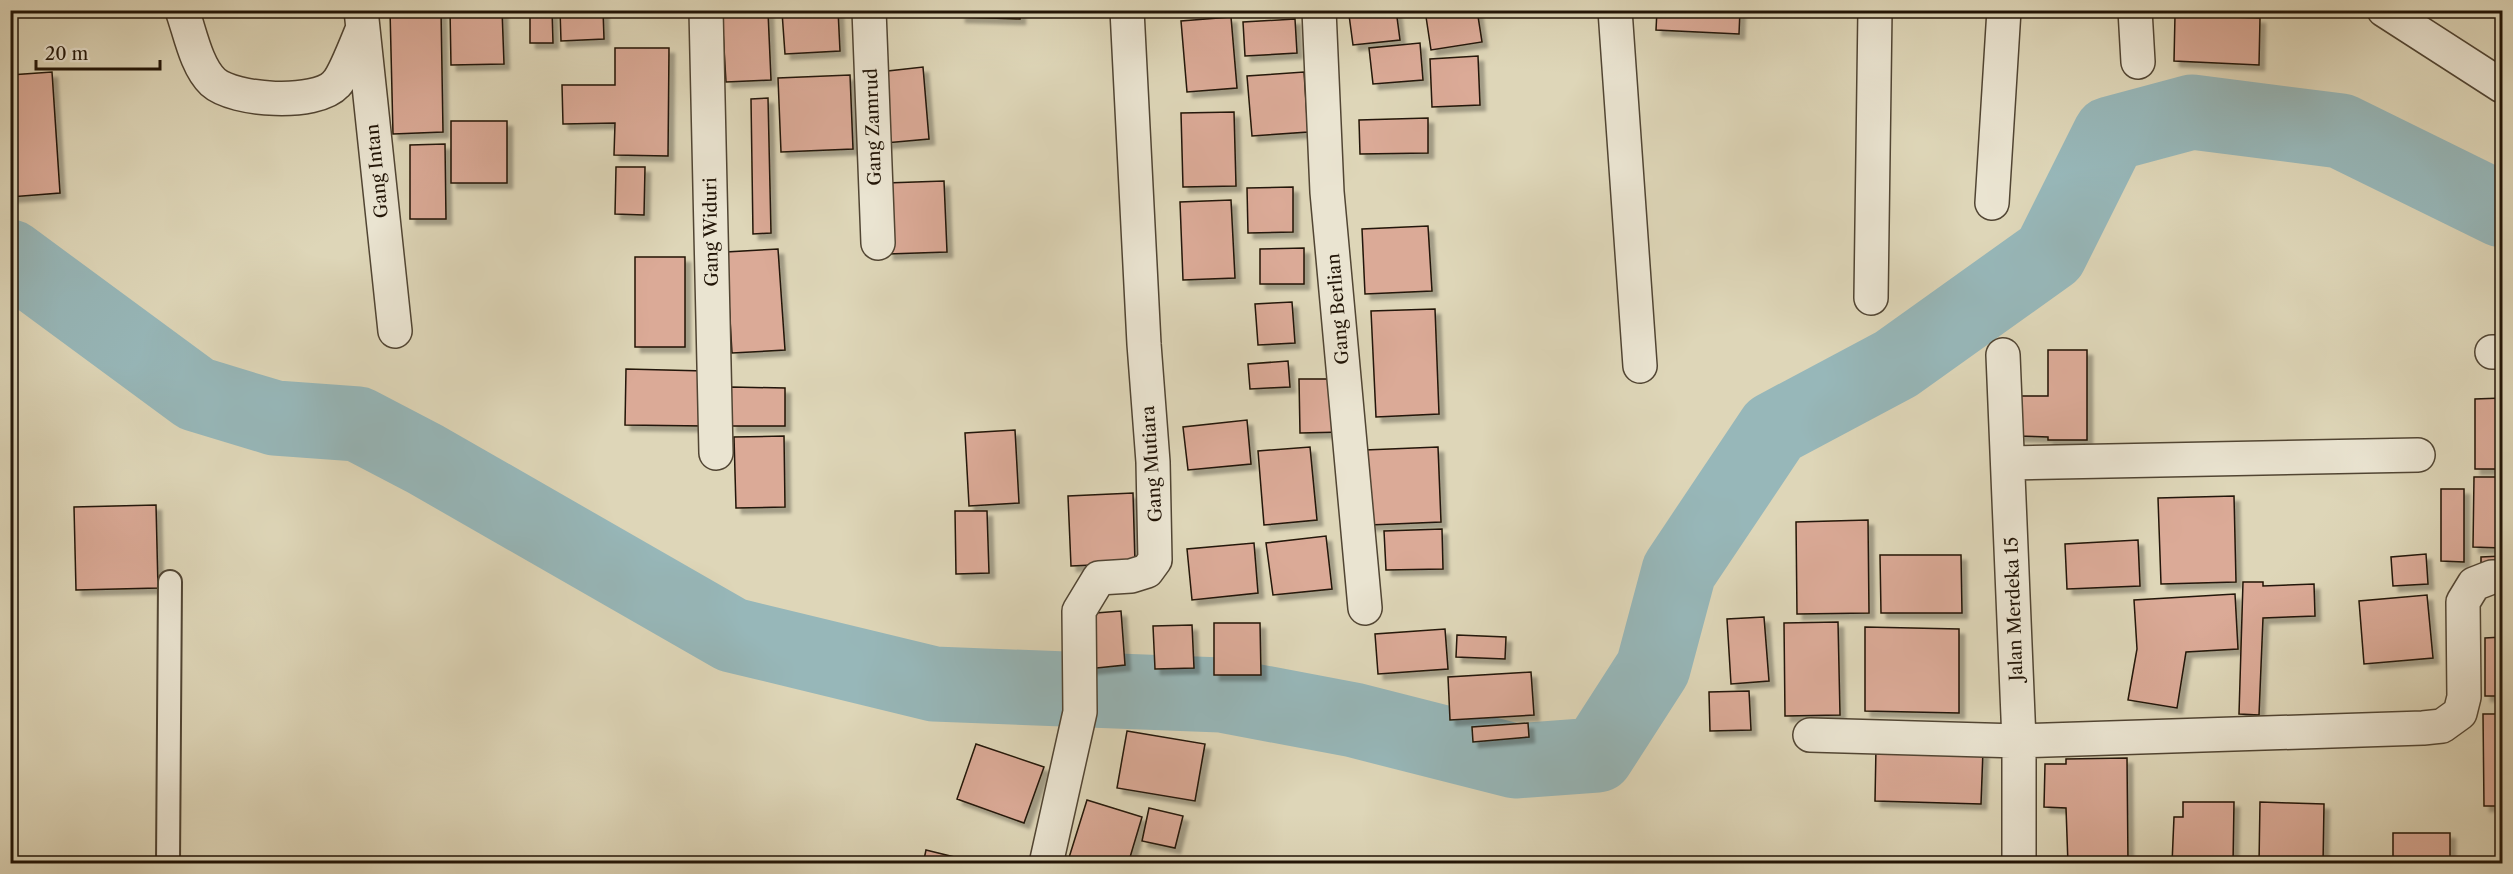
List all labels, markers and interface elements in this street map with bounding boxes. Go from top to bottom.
scale bar [36,33,160,71]
text: 20 m [45,43,89,65]
street label: Gang Zamrud [860,68,886,186]
street label: Gang Intan [361,123,393,219]
street label: Gang Widuri [699,177,723,287]
street label: Gang Berlian [1322,253,1354,365]
street label: Gang Mutiara [1137,404,1167,523]
street label: Jalan Merdeka 15 [2000,537,2028,684]

